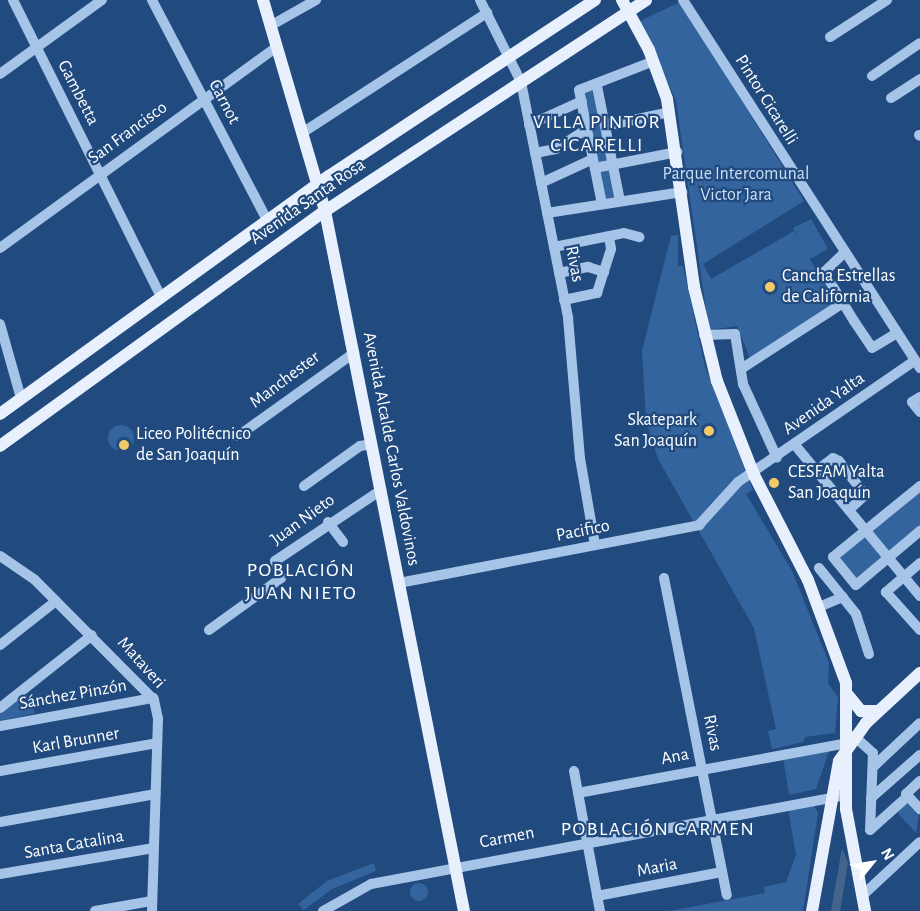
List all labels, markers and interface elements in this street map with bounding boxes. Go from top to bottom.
street label: Pintor Cicarelli [730,51,802,149]
street label: Gambetta [52,57,104,129]
street label: Carnot [203,76,245,128]
street label: San Francisco [84,97,172,169]
district label: VILLA PINTOR CICARELLI [533,111,661,158]
street label: Avenida Santa Rosa [246,154,370,250]
park label: Parque Intercomunal Victor Jara [663,164,809,207]
street label: Rivas [560,244,588,284]
place label: Cancha Estrellas de California [782,266,895,308]
marker: Cancha Estrellas de California [763,280,777,294]
street label: Avenida Alcalde Carlos Valdovinos [358,330,424,568]
street label: Manchester [246,347,324,413]
street label: Avenida Yalta [779,368,869,440]
place label: Skatepark San Joaquín [614,410,697,452]
place label: Liceo Politécnico de San Joaquín [136,424,251,466]
marker: Skatepark San Joaquín [702,424,716,438]
marker: Liceo Politécnico de San Joaquín [117,438,131,452]
place label: CESFAM Yalta San Joaquín [788,462,885,504]
marker: CESFAM Yalta San Joaquín [765,474,783,492]
street label: Juan Nieto [267,489,339,551]
street label: Pacifico [554,515,612,547]
district label: POBLACIÓN JUAN NIETO [245,559,357,606]
street label: Mataveri [112,633,170,693]
street label: Sánchez Pinzón [18,675,128,715]
street label: Rivas [698,713,726,753]
street label: Karl Brunner [31,723,121,759]
street label: Ana [659,744,691,770]
district label: POBLACIÓN CARMEN [561,817,755,841]
street label: Carmen [478,822,536,854]
street label: Santa Catalina [23,826,125,864]
north arrow [842,833,902,893]
text: N [878,845,897,863]
street label: Maria [635,854,679,882]

